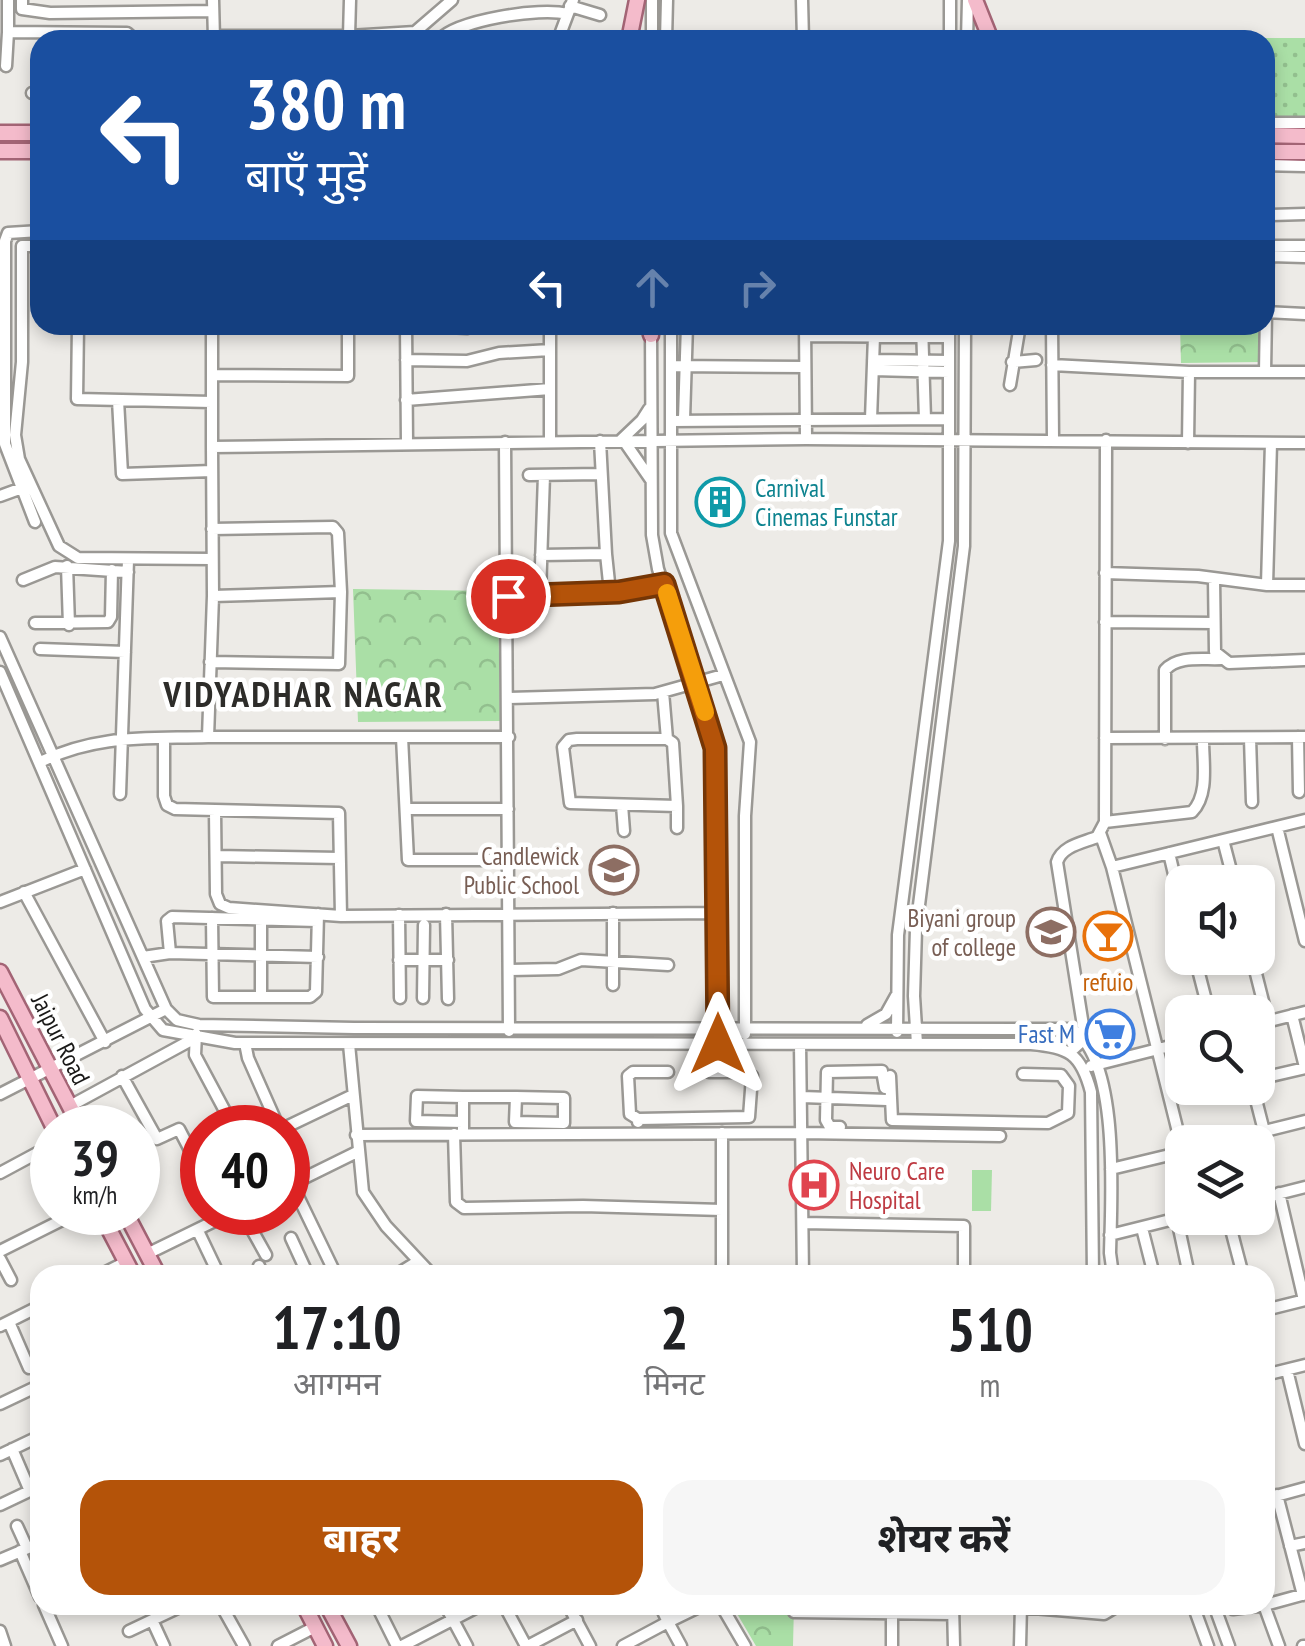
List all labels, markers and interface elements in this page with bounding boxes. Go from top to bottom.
text: 380 m [245,58,406,148]
icon: left [80,70,210,200]
text: बाएँ मुड़ें [245,146,368,204]
icon: left [520,260,575,315]
icon: ahead [625,260,680,315]
icon: right [730,260,785,315]
place label: Carnival Cinemas Funstar [755,472,898,533]
building icon: Carnival Cinemas Funstar [694,476,746,528]
pin [466,554,551,639]
icon: arrive [481,569,536,624]
district label: VIDYADHAR NAGAR [163,671,444,717]
place label: Candlewick Public School [464,840,579,901]
school or university icon: Candlewick Public School [588,844,640,896]
map controls [1165,865,1275,1235]
button: sound [1165,865,1275,975]
place label: Biyani group of college [908,902,1016,963]
school or university icon: Biyani group of college [1025,906,1077,958]
bar icon: refuio [1082,910,1134,962]
place label: refuio [1083,966,1133,998]
street label: Jaipur Road [24,987,97,1090]
position arrow [666,992,770,1096]
button: search [1165,995,1275,1105]
supermarket icon: Fast M [1084,1008,1136,1060]
place label: Fast M [1018,1018,1075,1050]
speed limit sign: 40 [180,1105,310,1235]
text: 39 [71,1125,119,1190]
button: layers [1165,1125,1275,1235]
place label: Neuro Care Hospital [849,1155,945,1216]
hospital icon: Neuro Care Hospital [788,1159,840,1211]
text: km/h [73,1179,117,1211]
text: 17:10 [272,1288,402,1366]
text: 2 [660,1288,689,1366]
text: 510 [947,1290,1033,1368]
text: आगमन [293,1362,381,1404]
text: मिनट [644,1362,705,1404]
text: m [980,1364,1000,1406]
button: बाहर [80,1480,643,1595]
button: शेयर करें [663,1480,1225,1595]

